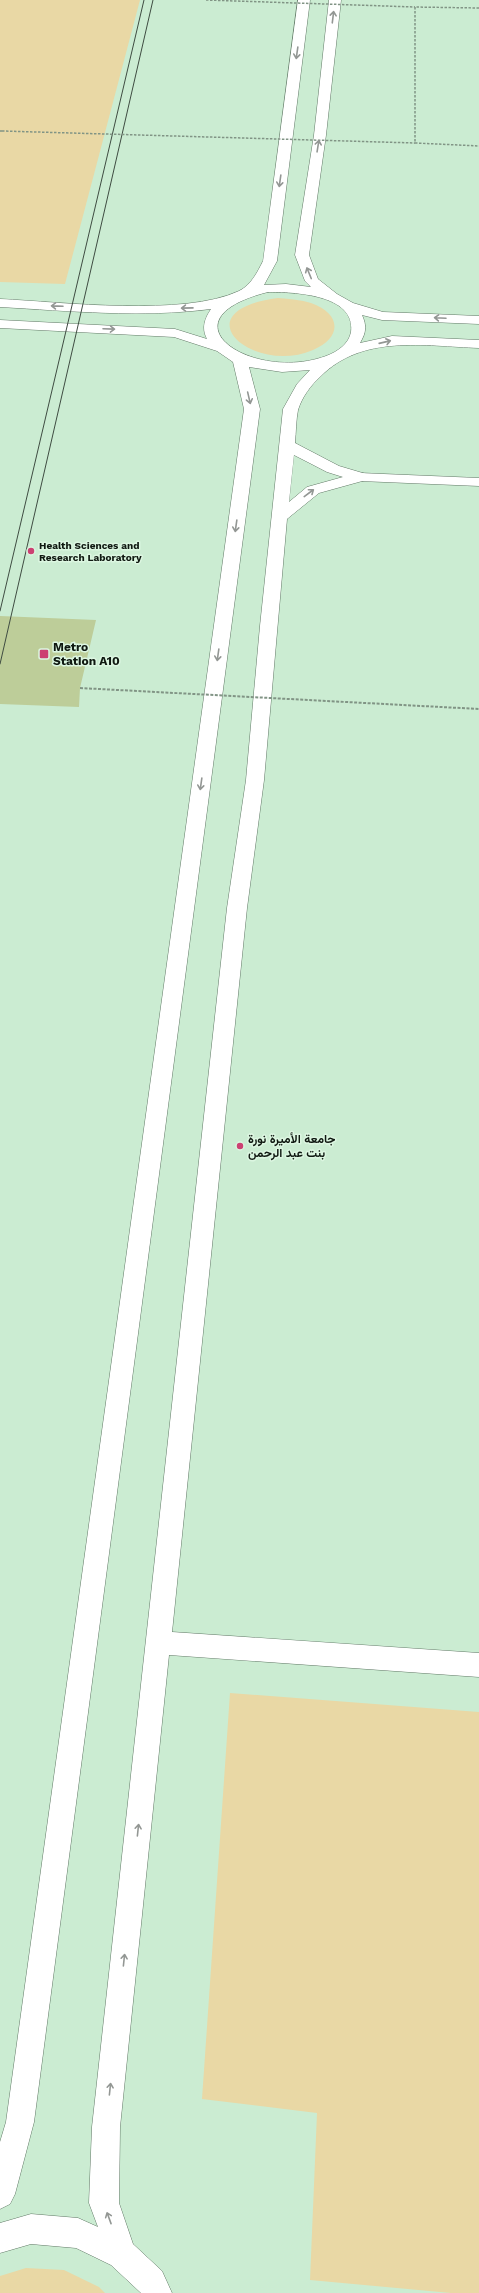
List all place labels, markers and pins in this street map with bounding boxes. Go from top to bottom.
place label: Health Sciences and Research Laboratory [39,540,142,563]
marker: Health Sciences and Research Laboratory [26,546,36,556]
place label: Metro Station A10 [53,640,120,668]
marker: Metro Station A10 [38,648,50,660]
place label: جامعة الأميرة نورة بنت عبد الرحمن [248,1132,335,1161]
marker: جامعة الأميرة نورة بنت عبد الرحمن [235,1141,245,1151]

